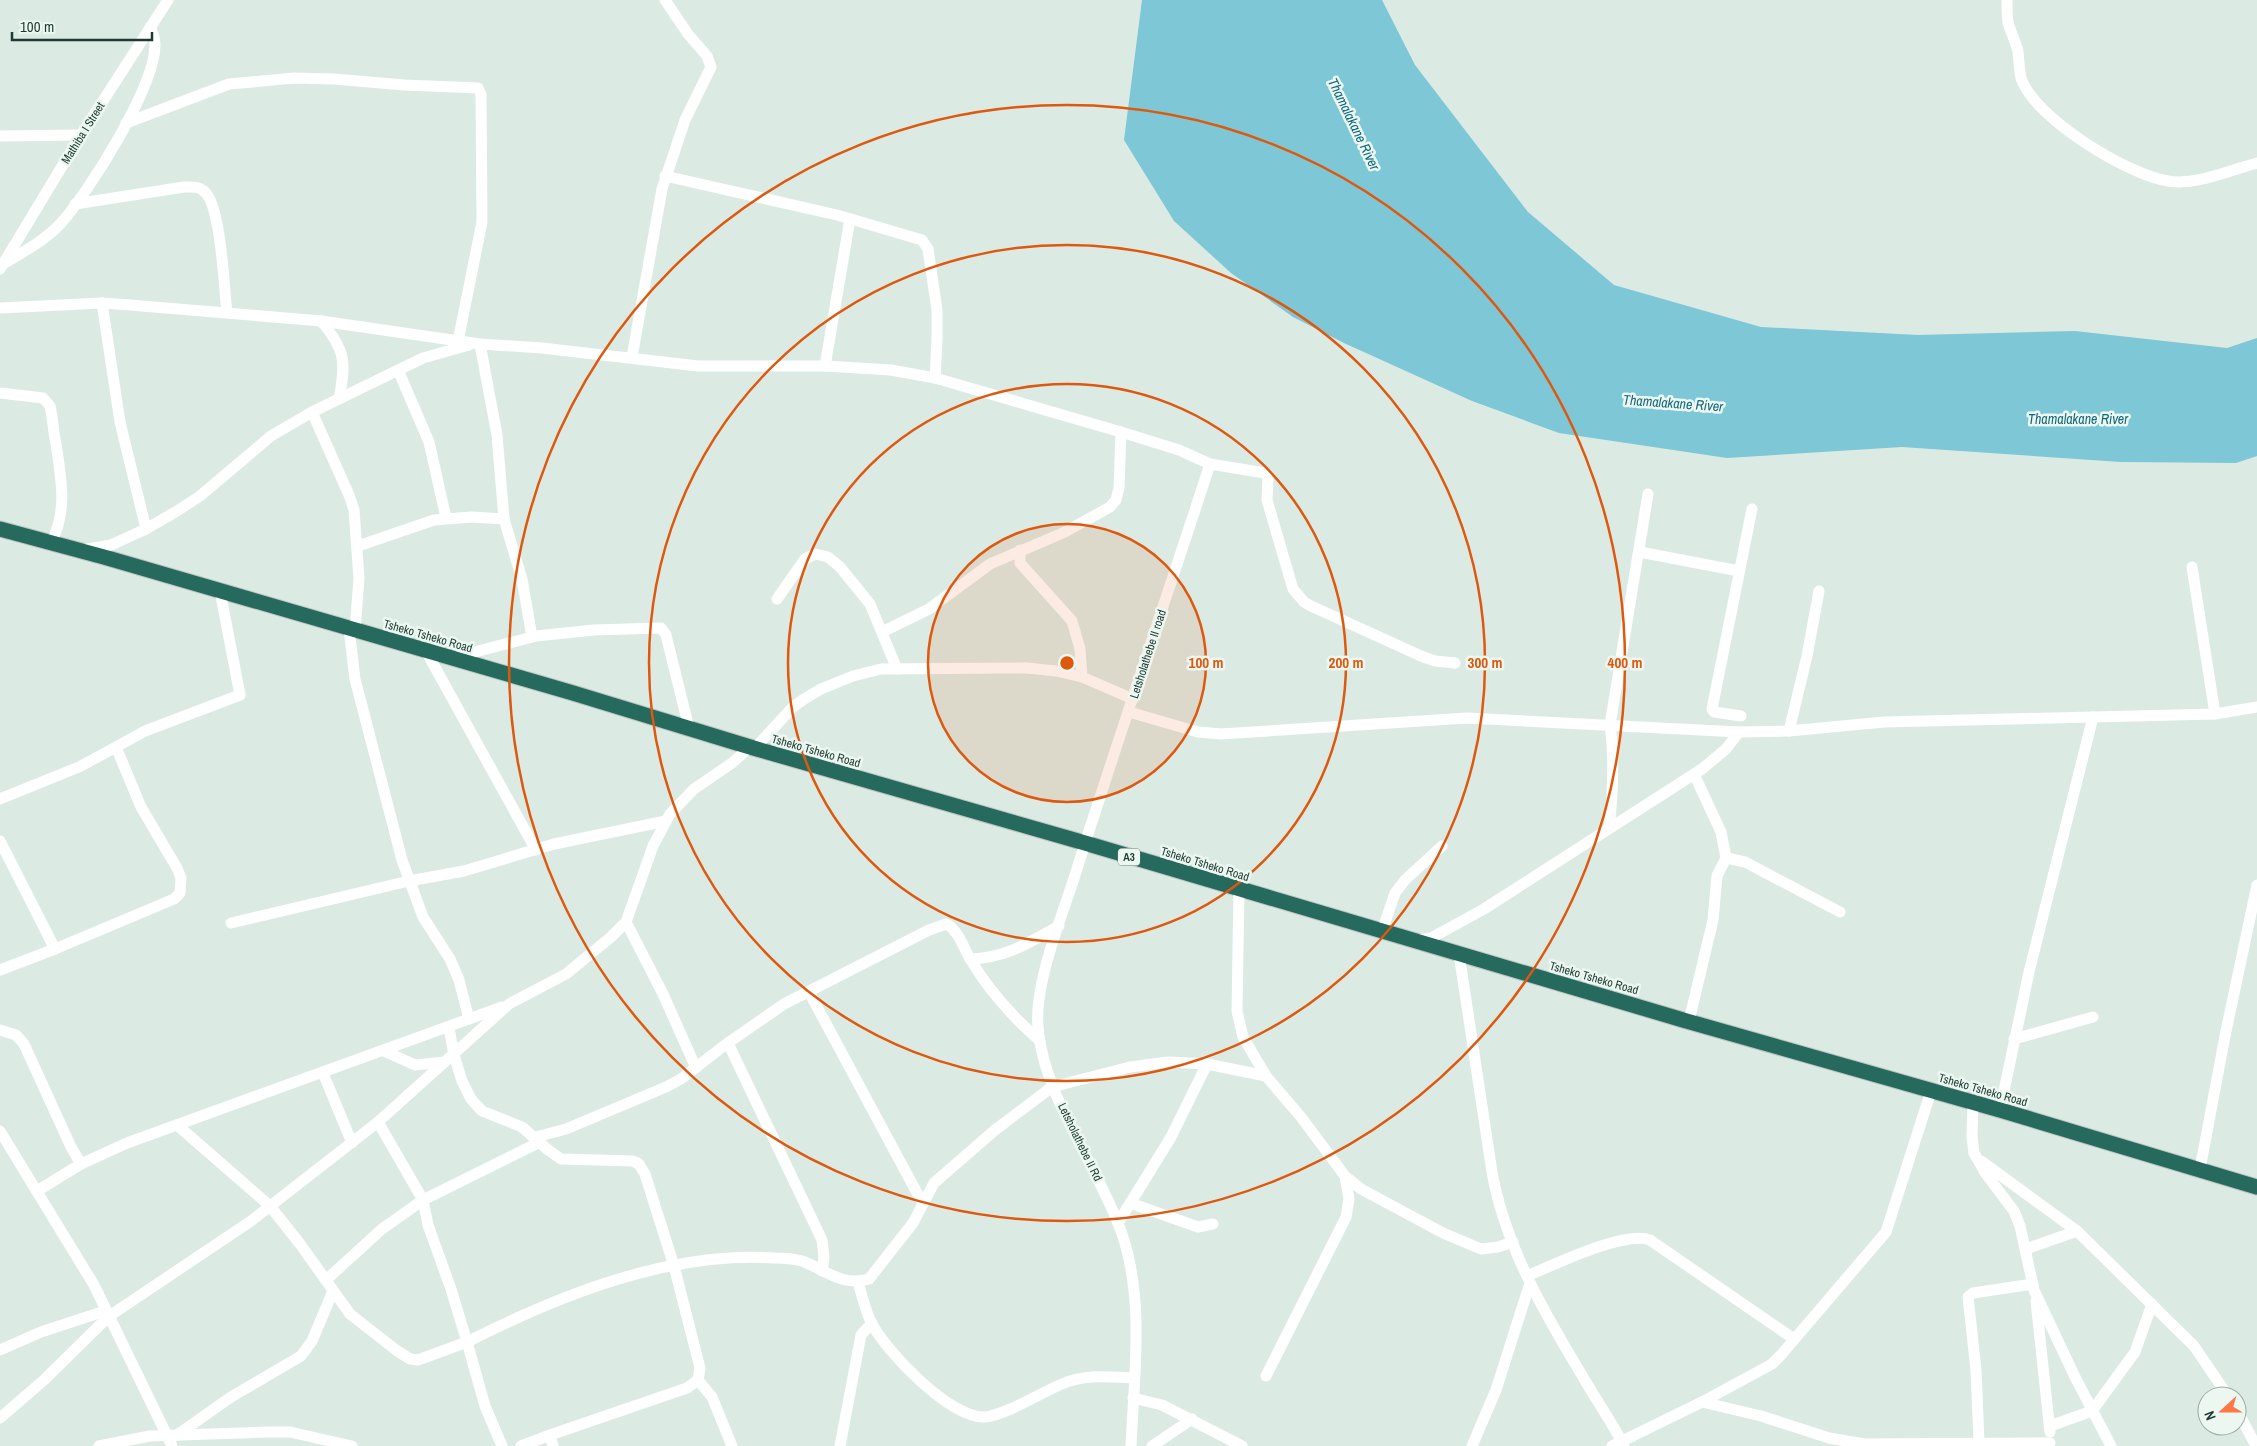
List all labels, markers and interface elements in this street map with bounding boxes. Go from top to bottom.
scale bar [12,10,152,42]
text: 100 m [20,16,54,37]
water label: Thamalakane River [1324,75,1385,174]
street label: Mathiba I Street [58,99,108,167]
water label: Thamalakane River [1622,391,1725,416]
water label: Thamalakane River [2028,410,2129,428]
street label: Letsholathebe II road [1126,608,1170,700]
street label: Tsheko Tsheko Road [382,616,474,656]
text: 100 m [1189,652,1223,673]
text: 200 m [1329,652,1363,673]
text: 300 m [1468,652,1502,673]
text: 400 m [1608,652,1642,673]
centre of rings [1058,654,1076,672]
street label: Tsheko Tsheko Road [770,731,862,771]
street label: Tsheko Tsheko Road [1159,843,1251,885]
road number: A3 [1118,849,1140,866]
street label: Tsheko Tsheko Road [1548,958,1640,998]
street label: Tsheko Tsheko Road [1937,1070,2029,1110]
street label: Letsholathebe II Rd [1054,1100,1106,1184]
north arrow [2197,1386,2247,1436]
text: N [2200,1409,2220,1423]

